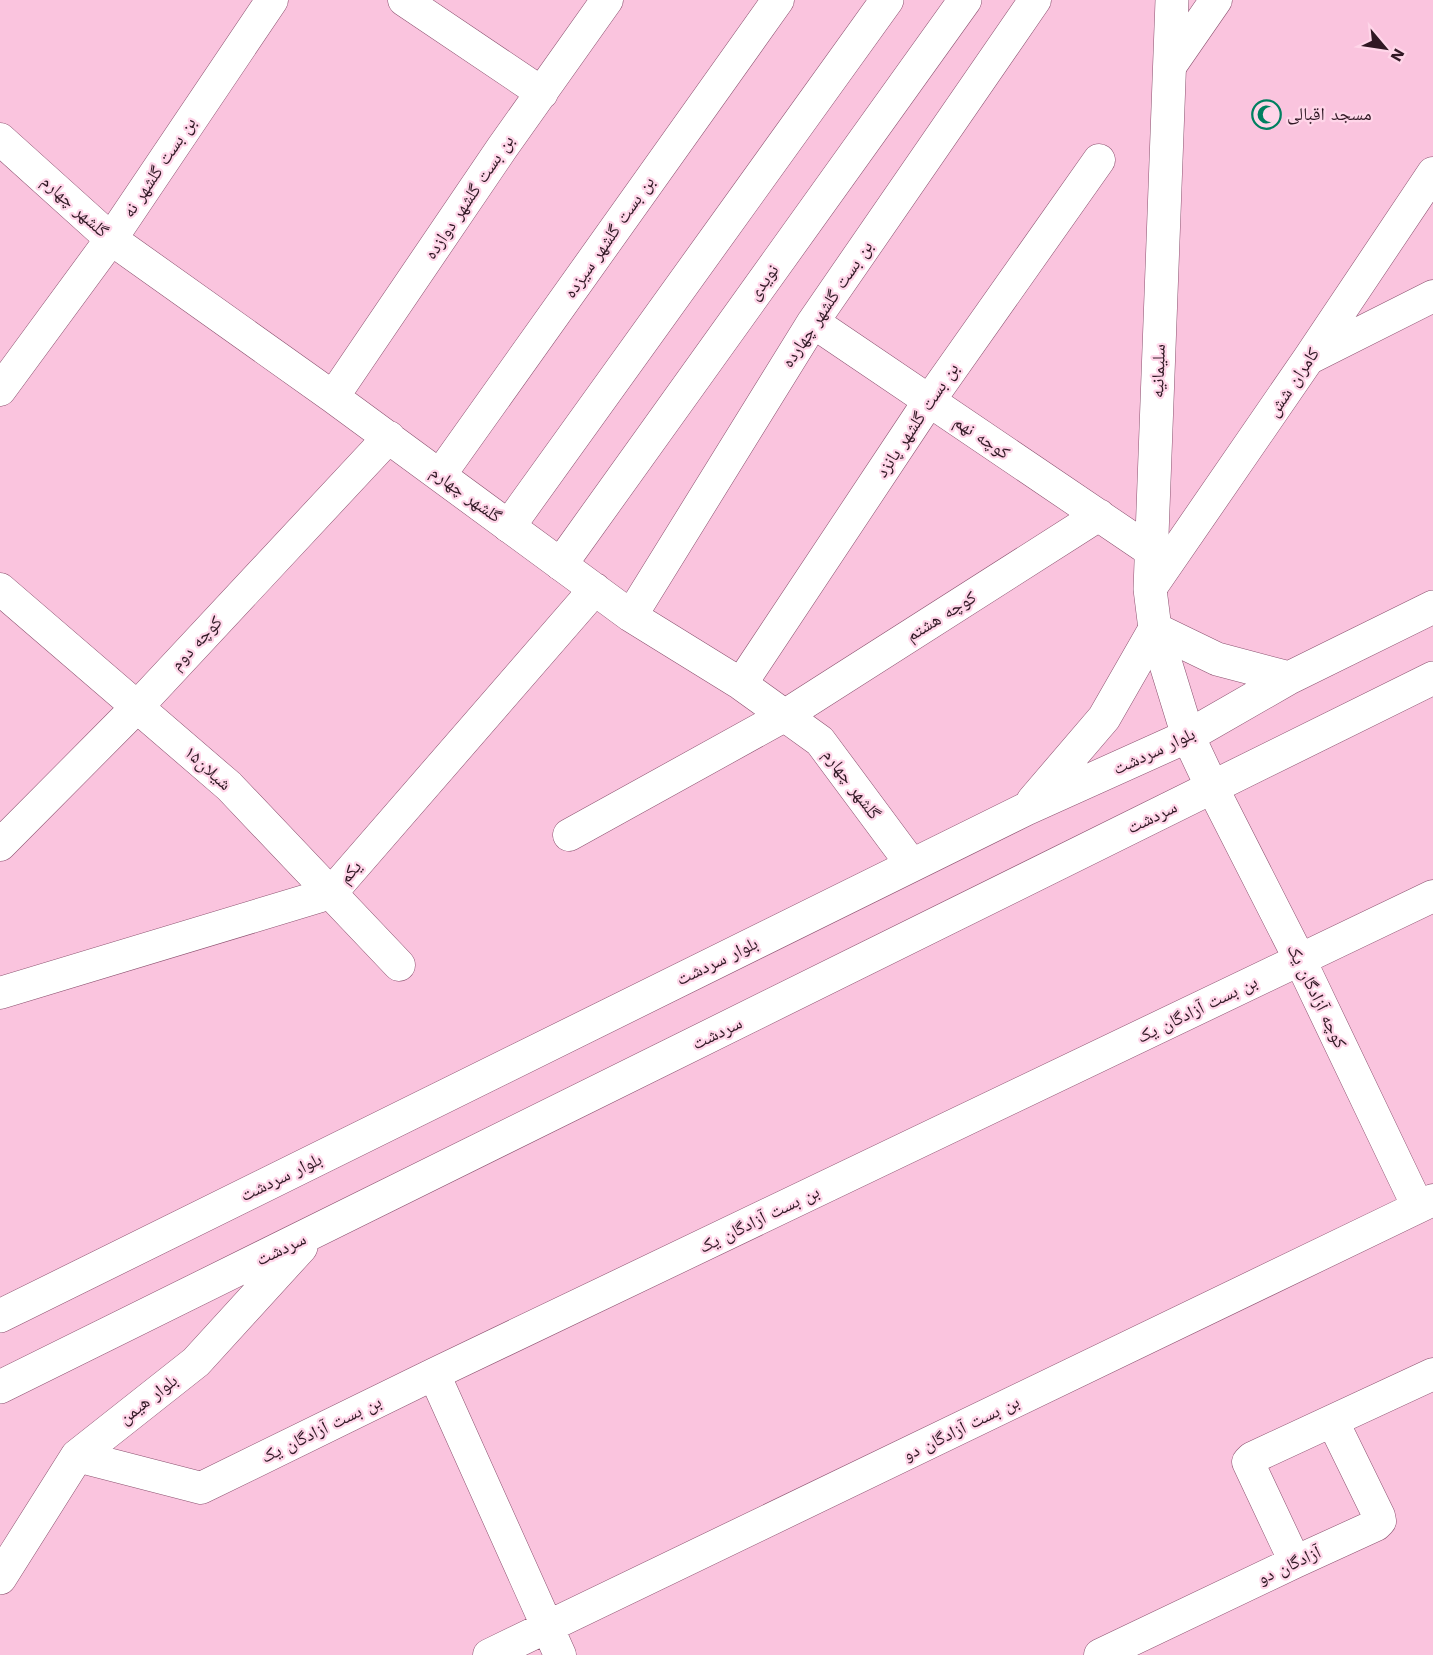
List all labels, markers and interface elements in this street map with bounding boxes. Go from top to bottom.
north arrow [1355,18,1415,78]
text: N [1386,45,1409,65]
mosque icon: مسجد اقبالی [1250,98,1282,130]
place label: مسجد اقبالی [1287,103,1372,125]
street label: بن بست گلشهر نه [117,113,201,221]
street label: بن بست گلشهر دوازده [419,131,519,263]
street label: گلشهر چهارم [36,170,113,243]
street label: بن بست گلشهر سیزده [559,172,659,302]
street label: بن بست گلشهر چهارده [776,236,878,372]
street label: نویدی [743,260,783,304]
street label: سلیمانیه [1146,343,1169,398]
street label: کامران شش [1262,343,1324,421]
street label: بن بست گلشهر پانزد [870,358,964,482]
street label: کوچه نهم [949,410,1015,465]
street label: گلشهر چهارم [425,461,506,528]
street label: کوچه هشتم [902,586,981,647]
street label: کوچه دوم [165,611,228,675]
street label: بلوار سردشت [1109,722,1199,779]
street label: شیلان۱۵ [180,741,236,795]
street label: گلشهر چهارم [818,744,886,825]
street label: سردشت [1123,795,1180,838]
street label: یکم [334,856,367,889]
street label: بلوار سردشت [673,932,761,990]
street label: کوچه آزادگان یک [1282,940,1352,1052]
street label: بن بست آزادگان یک [1133,970,1261,1048]
street label: سردشت [688,1011,745,1054]
street label: بلوار سردشت [237,1148,325,1206]
street label: بن بست آزادگان یک [695,1180,823,1258]
street label: سردشت [252,1227,309,1270]
street label: بلوار هیمن [114,1369,182,1429]
street label: بن بست آزادگان یک [257,1390,385,1468]
street label: بن بست آزادگان دو [899,1390,1023,1466]
street label: آزادگان دو [1254,1541,1325,1589]

